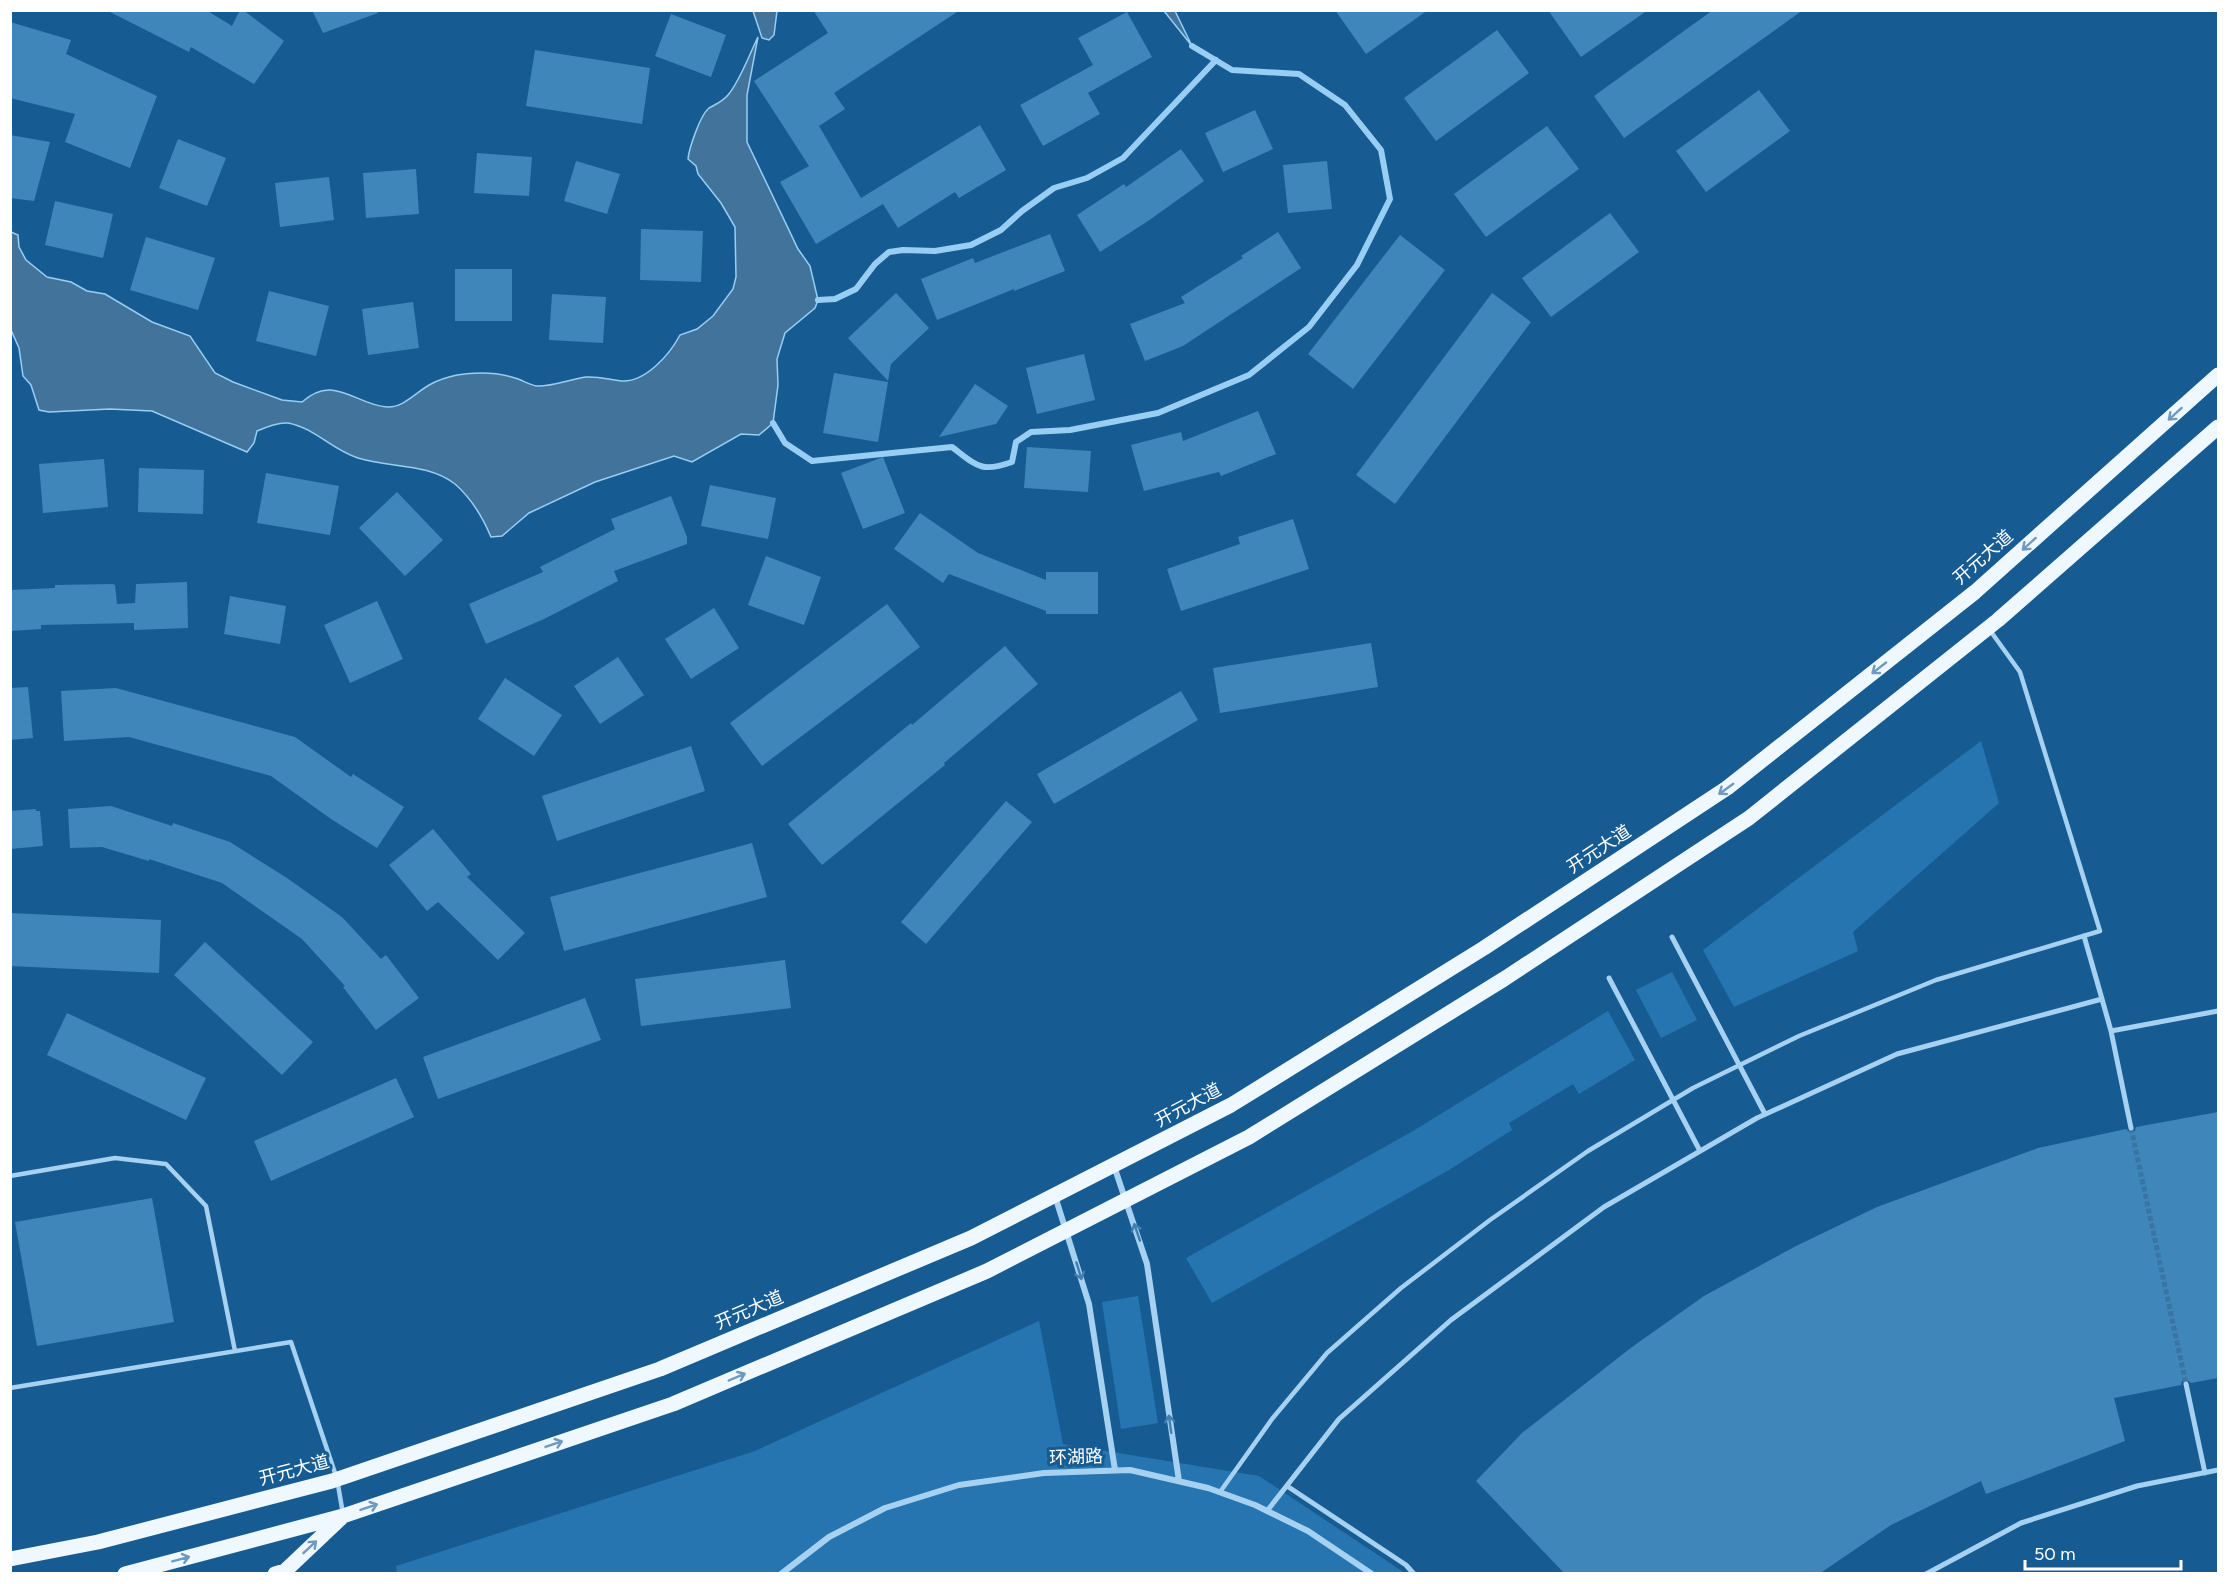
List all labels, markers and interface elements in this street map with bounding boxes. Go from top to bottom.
one-way arrow [2168,407,2183,421]
street label: 开元大道 [1949,525,2017,589]
one-way arrow [2022,537,2037,551]
one-way arrow [1871,661,1887,674]
one-way arrow [1718,783,1734,795]
street label: 开元大道 [1563,820,1635,878]
street label: 开元大道 [1151,1078,1225,1132]
one-way arrow [1130,1223,1141,1242]
one-way arrow [1074,1261,1085,1280]
street label: 开元大道 [712,1286,786,1334]
one-way arrow [727,1371,746,1382]
one-way arrow [1165,1414,1176,1434]
one-way arrow [544,1438,563,1449]
street label: 环湖路 [1049,1445,1103,1469]
street label: 开元大道 [256,1450,332,1490]
one-way arrow [360,1501,378,1512]
scale bar [2025,1533,2181,1571]
one-way arrow [302,1540,317,1554]
text: 50 m [2034,1543,2076,1565]
one-way arrow [172,1552,191,1564]

